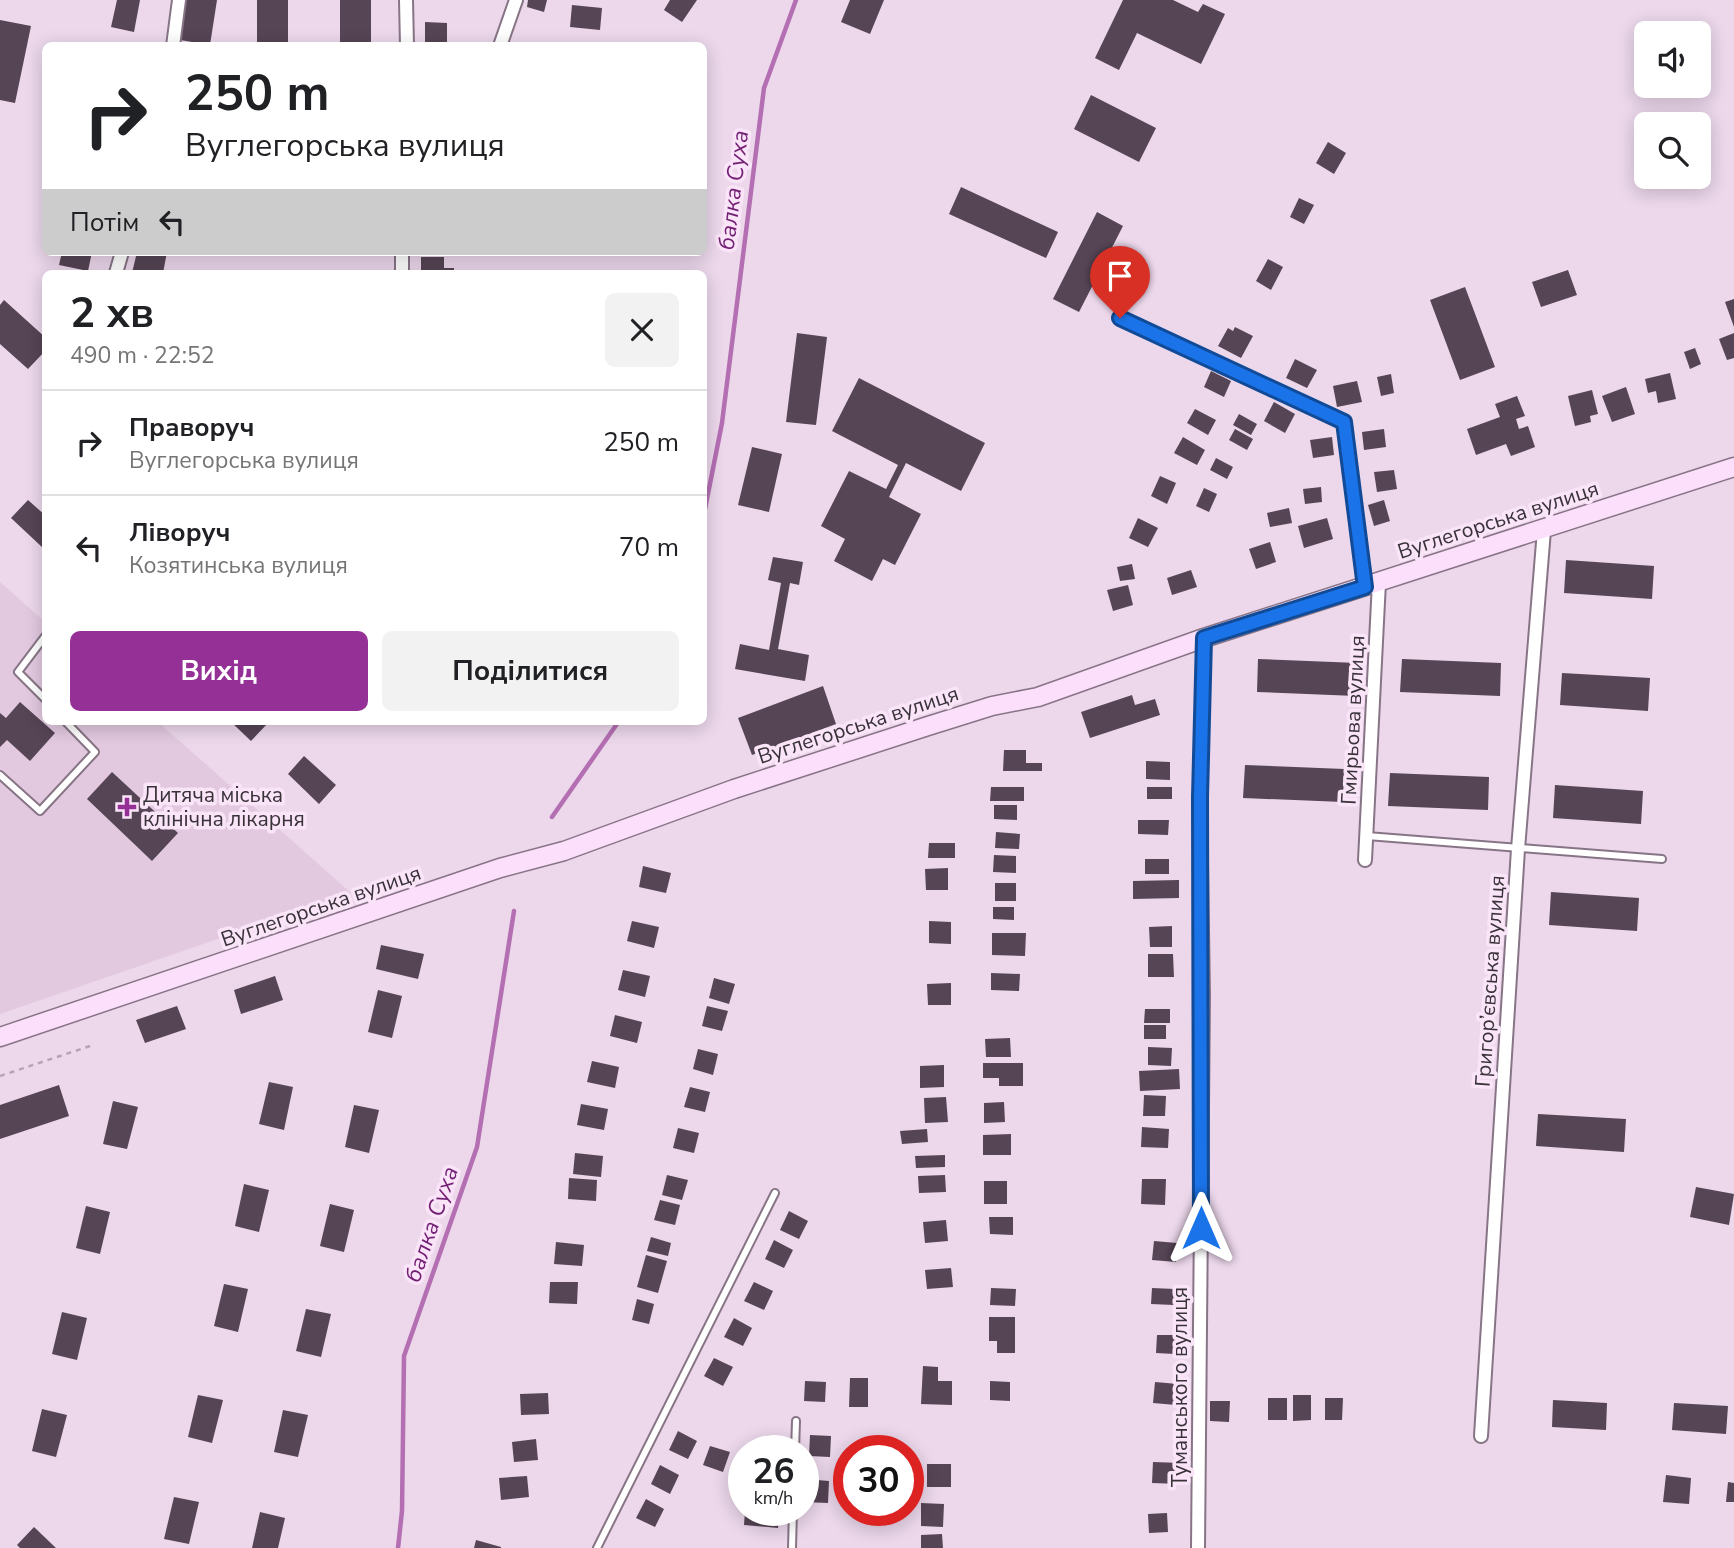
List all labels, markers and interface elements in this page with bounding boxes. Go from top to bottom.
map controls [1634,21,1711,189]
button: sound [1634,21,1711,98]
text: 250 m [185,60,329,127]
icon: right [70,70,161,161]
button: search [1634,112,1711,189]
text: Вуглегорська вулиця [185,124,505,167]
water label: балка Суха [711,128,756,252]
icon: left [153,203,191,241]
text: Потім [70,205,139,240]
pin [1090,246,1150,318]
icon: arrive [1101,257,1139,295]
text: 2 хв [70,285,154,342]
button: close [605,293,679,367]
text: 490 m · 22:52 [70,340,215,371]
text: Праворуч [129,410,254,445]
icon: right [70,424,108,462]
text: 250 m [603,425,679,460]
text: Вуглегорська вулиця [129,445,359,476]
street label: Вуглегорська вулиця [1394,474,1602,566]
text: Ліворуч [129,515,230,550]
icon: left [70,529,108,567]
text: 70 m [619,530,679,565]
text: Козятинська вулиця [129,550,348,581]
button: Вихід [70,631,368,711]
button: Поділитися [382,631,679,711]
street label: Гмирьова вулиця [1335,635,1371,805]
street label: Вуглегорська вулиця [754,679,962,771]
place label: Дитяча міська клінічна лікарня [143,781,305,833]
marker: Дитяча міська клінічна лікарня [117,797,137,817]
street label: Вуглегорська вулиця [217,859,425,953]
street label: Григор’євська вулиця [1469,874,1511,1088]
water label: балка Суха [397,1162,466,1286]
position arrow [1164,1191,1238,1265]
street label: Туманського вулиця [1166,1287,1194,1487]
speed limit sign: 30 [833,1435,924,1526]
text: 26 [752,1448,795,1495]
text: km/h [754,1486,793,1510]

